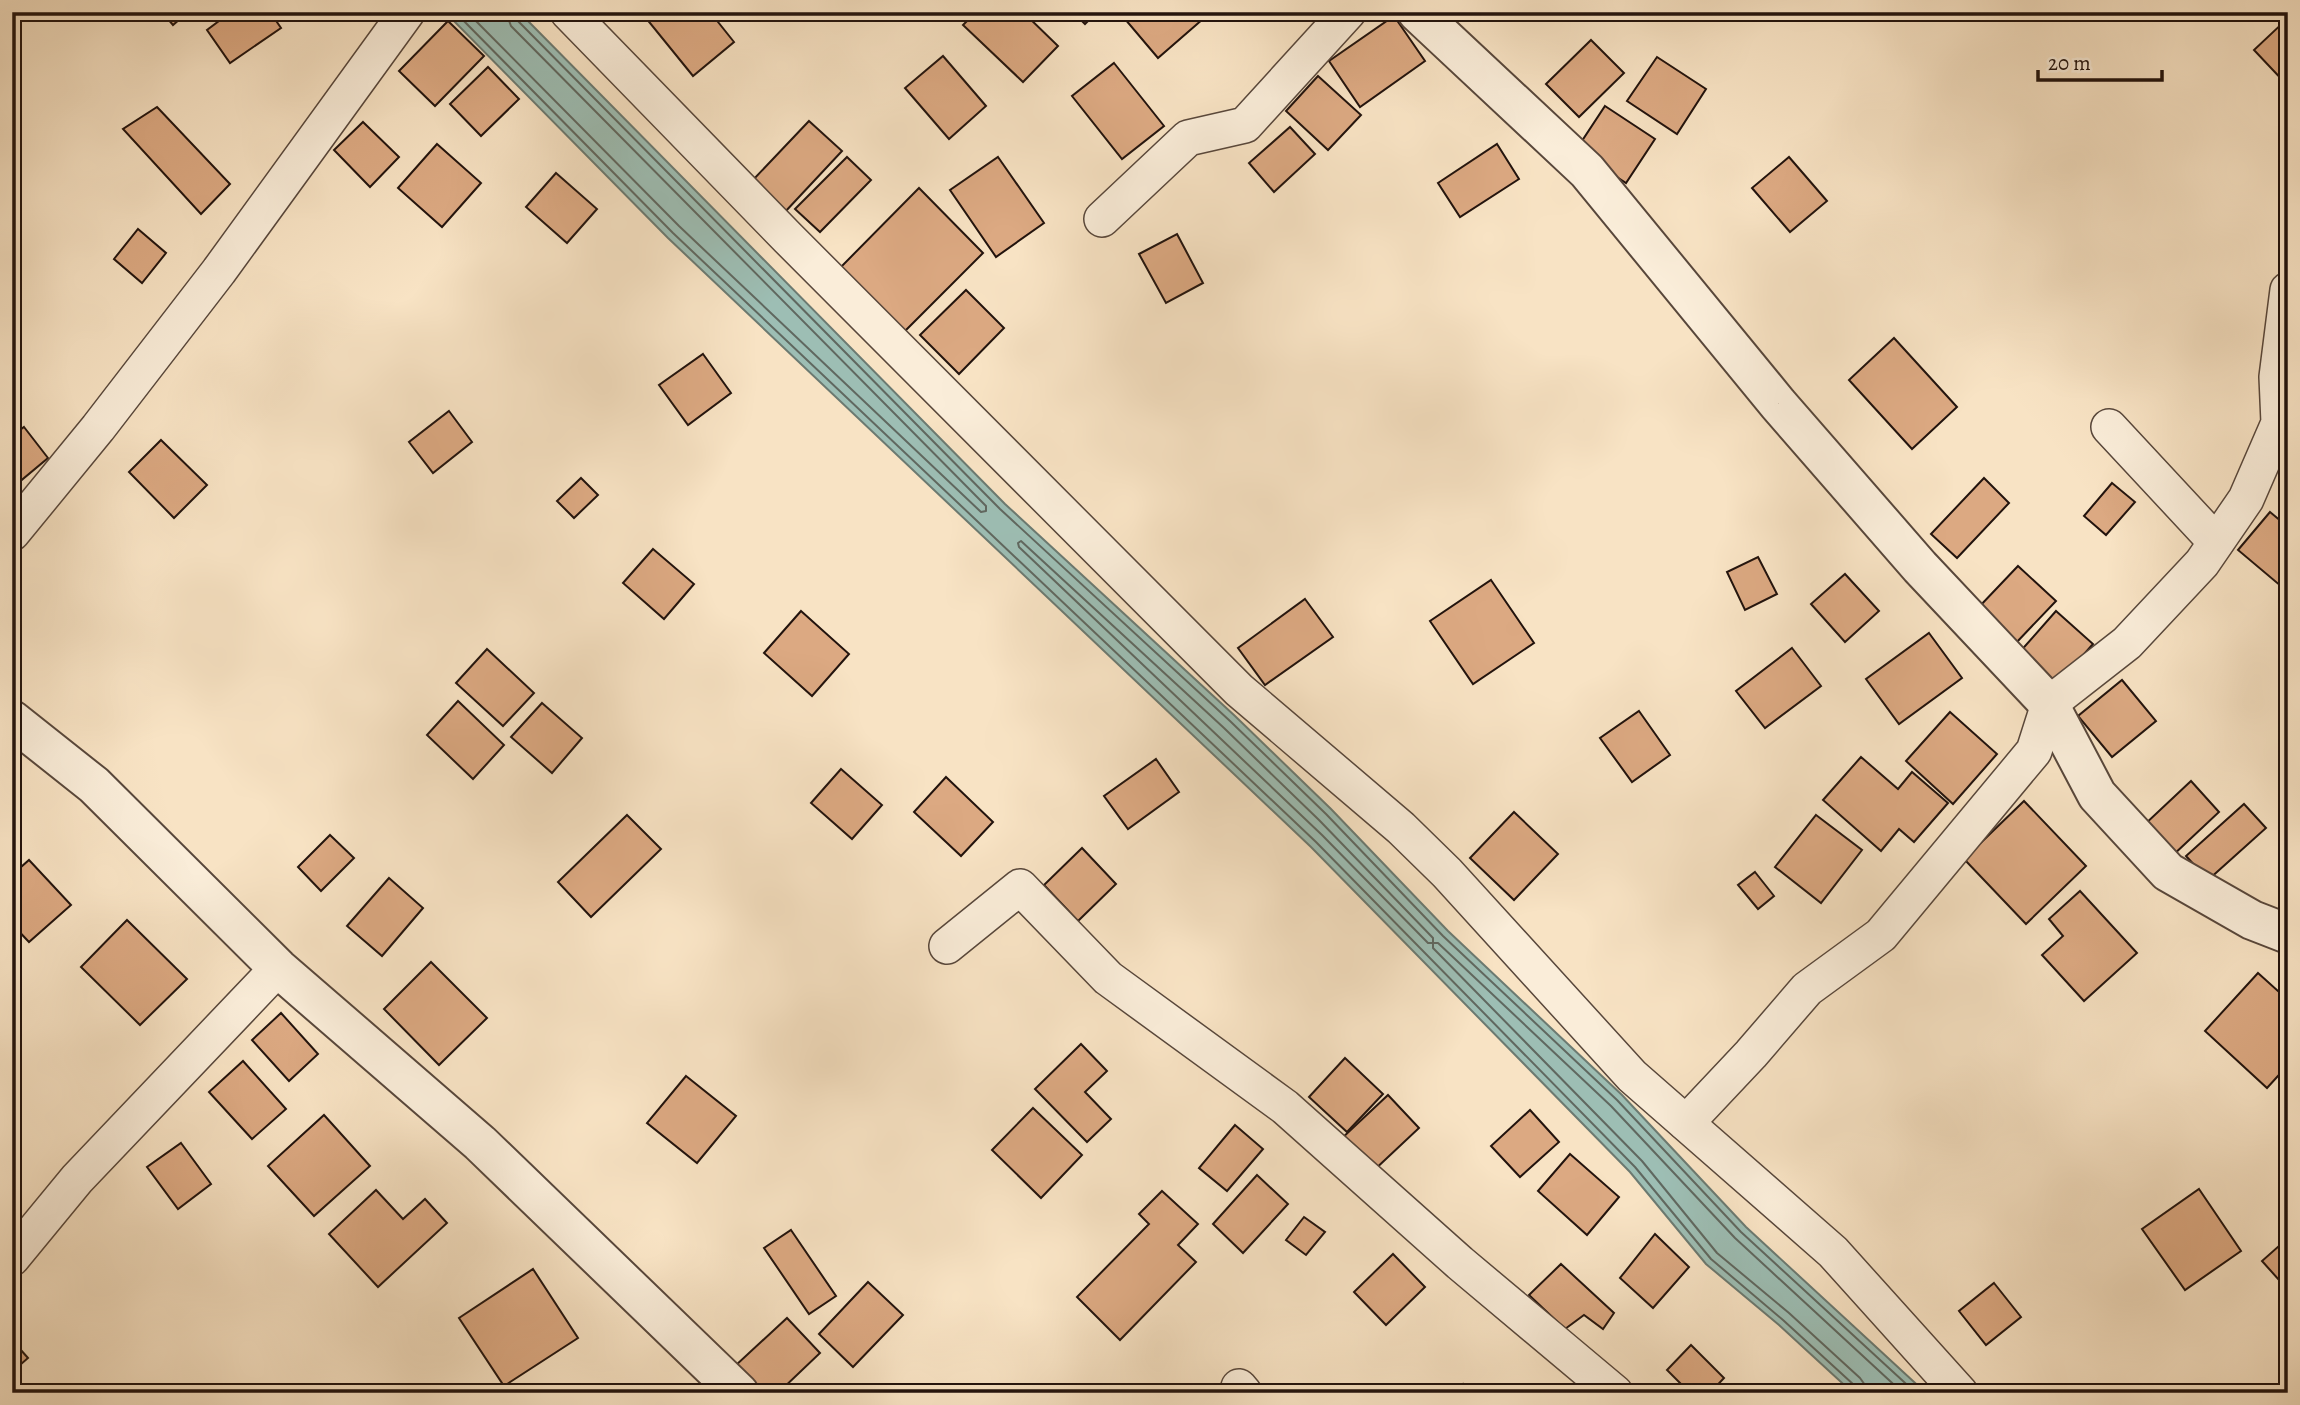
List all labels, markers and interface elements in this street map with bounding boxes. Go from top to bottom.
scale bar [2038,38,2162,82]
text: 20 m [2048,49,2091,77]

